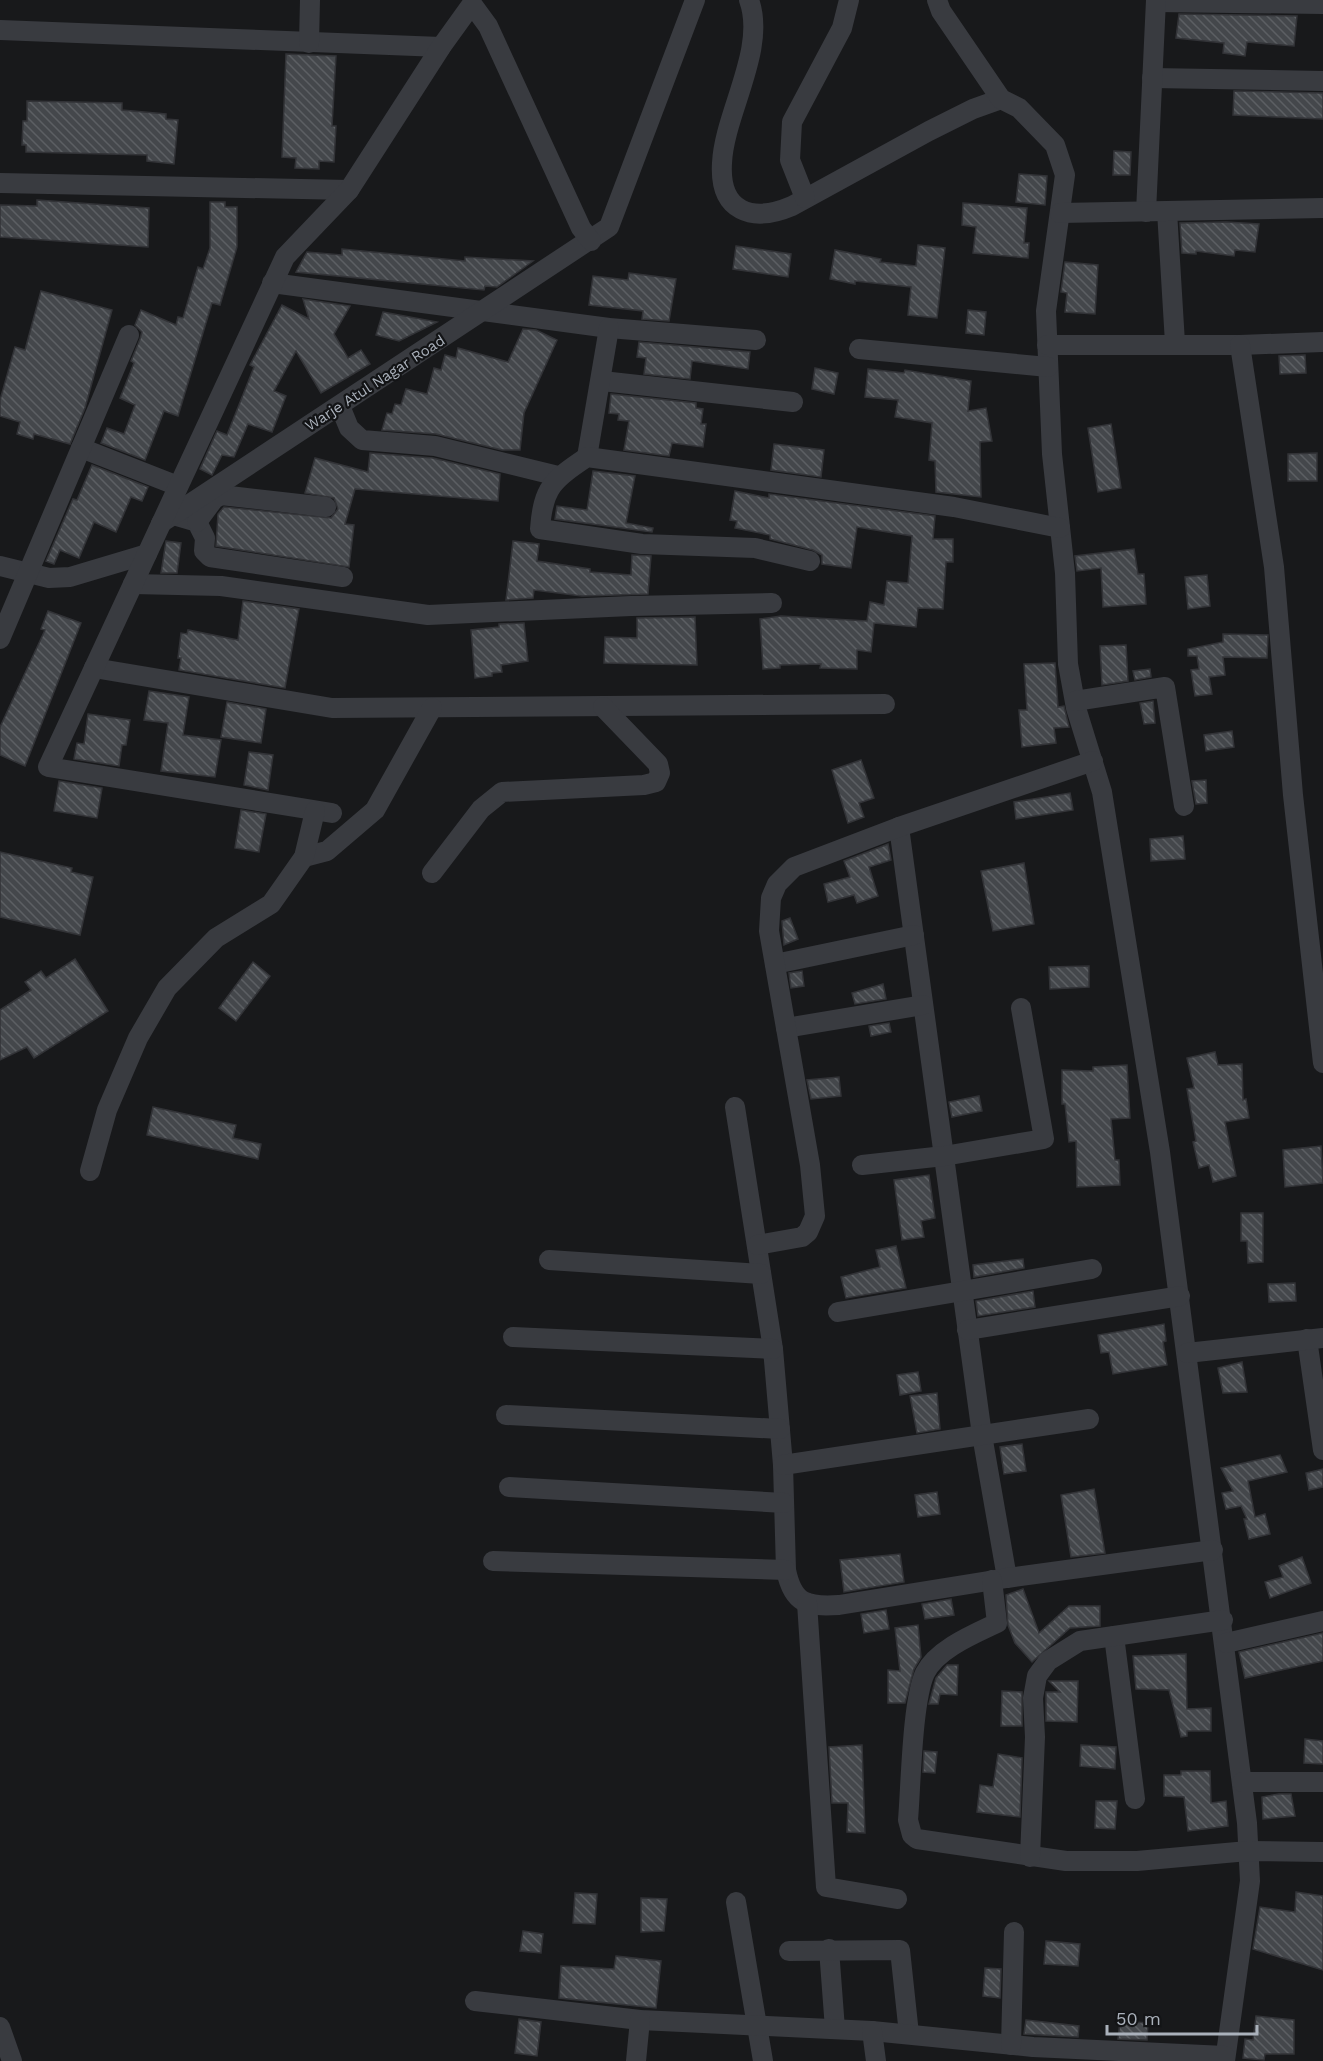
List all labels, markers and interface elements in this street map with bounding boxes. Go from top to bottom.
street label: Warje Atul Nagar Road [302,331,448,435]
scale bar [1107,1998,1257,2036]
text: 50 m [1116,2008,1161,2029]

